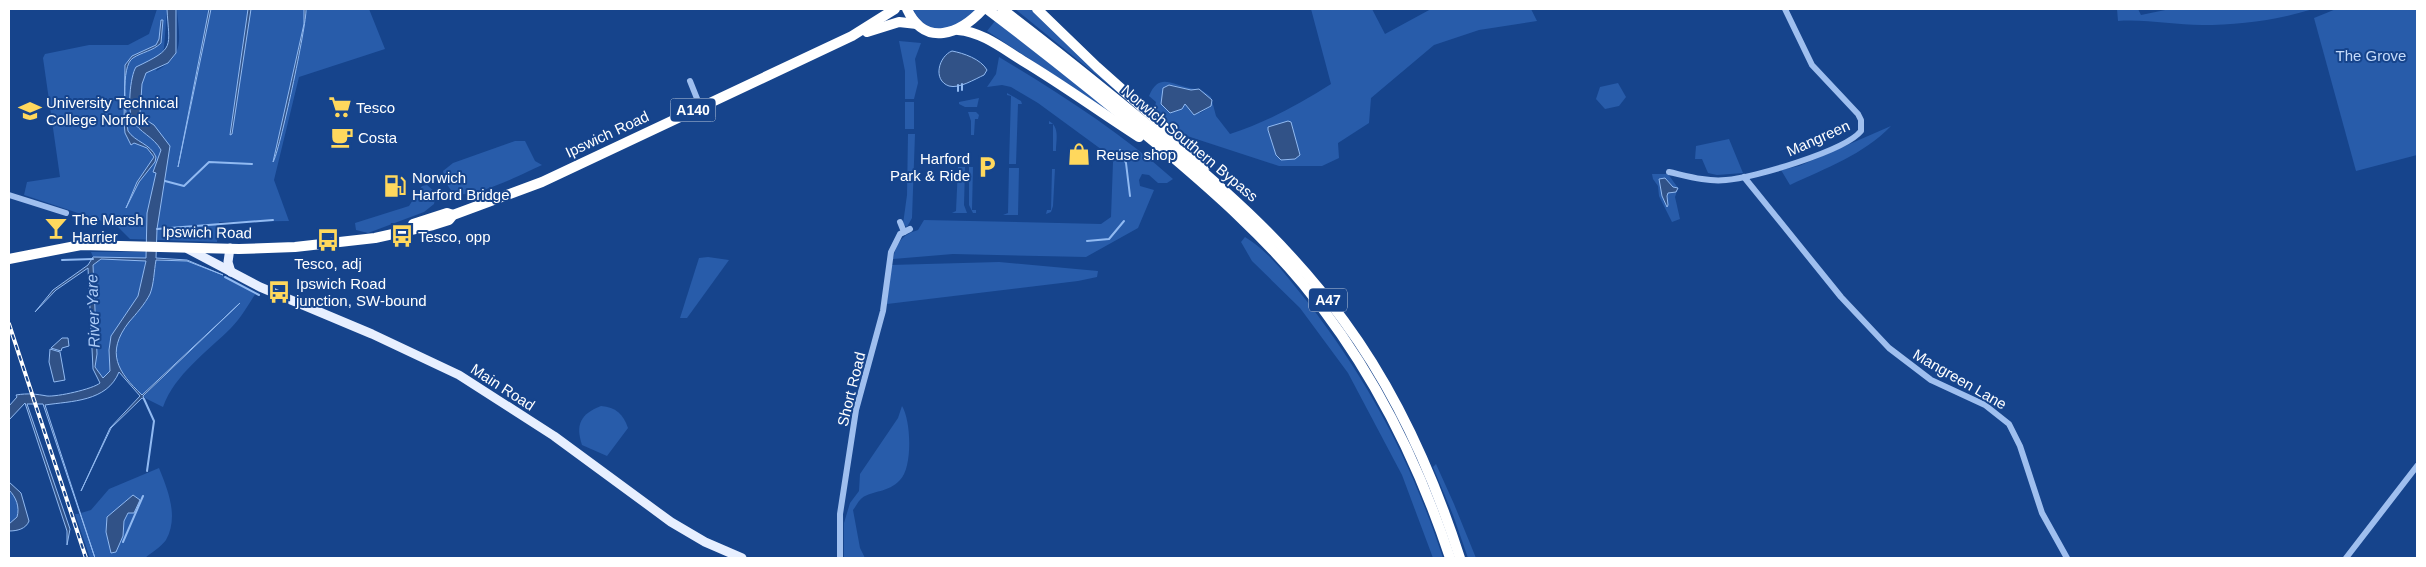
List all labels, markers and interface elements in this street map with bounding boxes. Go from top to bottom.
park label: The Grove [2336,47,2406,64]
street label: Norwich Southern Bypass [1118,81,1262,205]
place label: University Technical College Norfolk [46,94,178,128]
supermarket icon: Tesco [327,94,353,120]
school or university icon: University Technical College Norfolk [17,98,43,124]
road number: A140 [670,98,716,122]
place label: Tesco [356,99,395,116]
street label: Ipswich Road [563,107,651,161]
street label: Mangreen [1784,116,1852,160]
cafe icon: Costa [329,124,355,150]
place label: Costa [358,129,398,146]
shop icon: Reuse shop [1066,141,1092,167]
place label: Reuse shop [1096,146,1176,163]
place label: Harford Park & Ride [890,150,970,184]
parking icon: Harford Park & Ride [974,154,1000,180]
place label: Norwich Harford Bridge [412,169,510,203]
fuel station icon: Norwich Harford Bridge [382,173,408,199]
place label: The Marsh Harrier [72,211,144,245]
bar icon: The Marsh Harrier [43,215,69,241]
street label: Ipswich Road [162,223,252,241]
bus stop icon: Tesco, opp [389,223,415,249]
bus stop icon: Tesco, adj [315,227,341,253]
place label: Tesco, opp [418,228,491,245]
place label: Tesco, adj [294,255,362,272]
water label: River Yare [83,274,103,348]
place label: Ipswich Road junction, SW-bound [295,275,427,309]
bus stop icon: Ipswich Road junction, SW-bound [266,279,292,305]
road number: A47 [1309,288,1347,312]
street label: Mangreen Lane [1910,345,2010,413]
street label: Short Road [834,350,868,428]
street label: Main Road [468,360,538,414]

